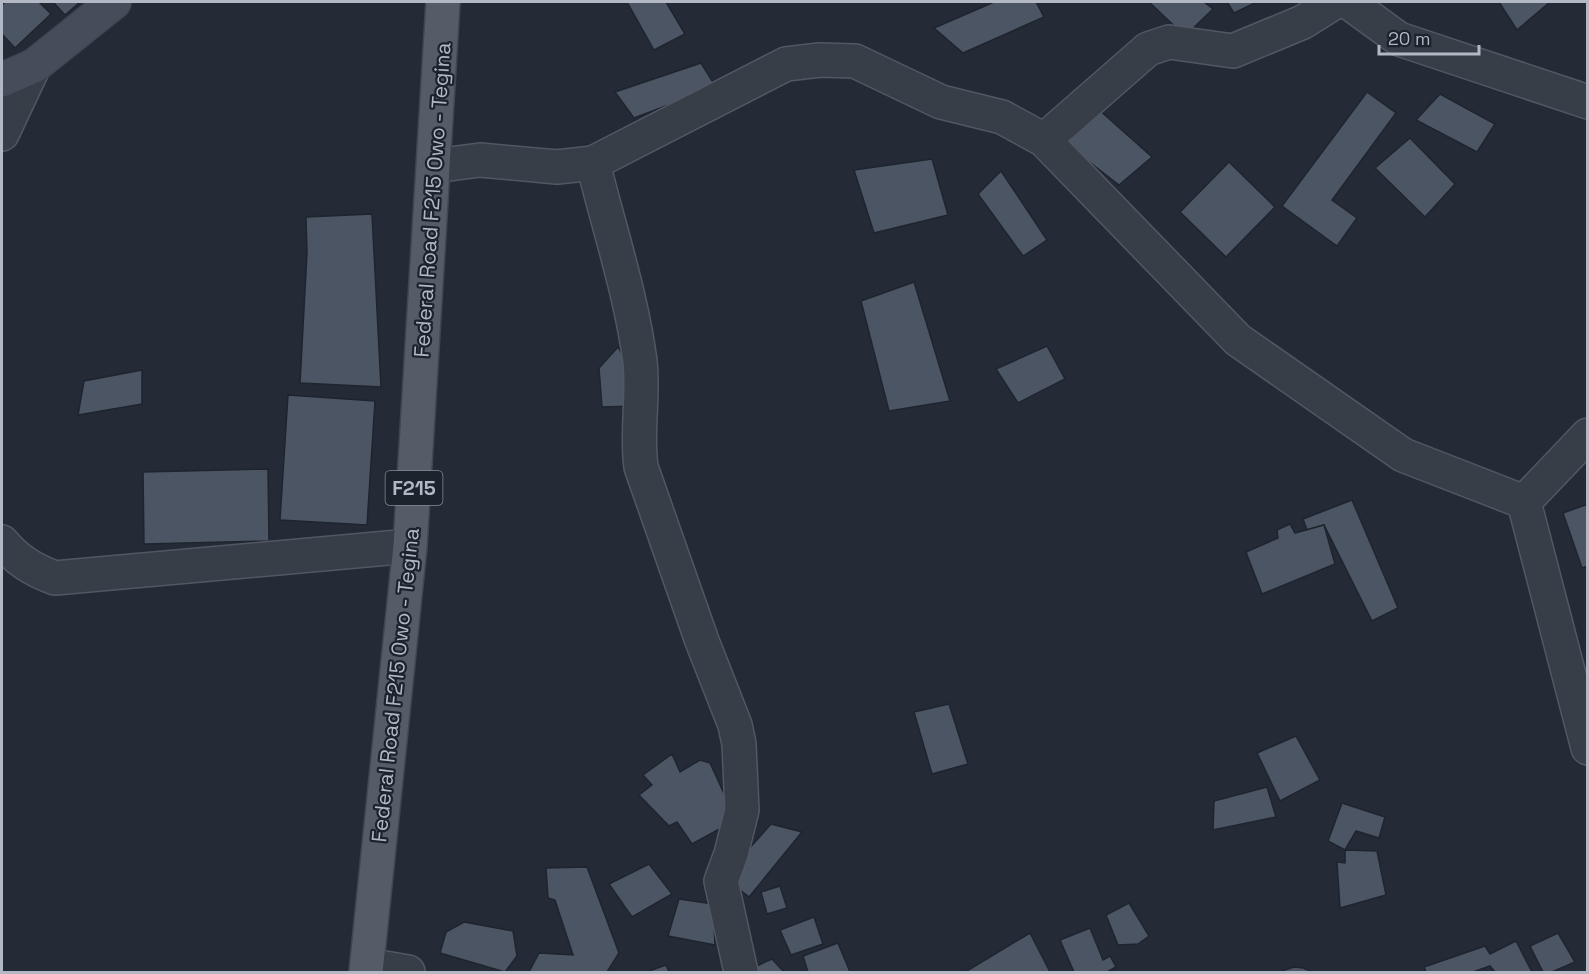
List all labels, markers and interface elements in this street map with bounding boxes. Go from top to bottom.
scale bar [1379,18,1480,56]
text: 20 m [1388,27,1431,50]
street label: Federal Road F215 Owo - Tegina [408,41,456,359]
road number: F215 [386,471,442,505]
street label: Federal Road F215 Owo - Tegina [365,526,425,844]

